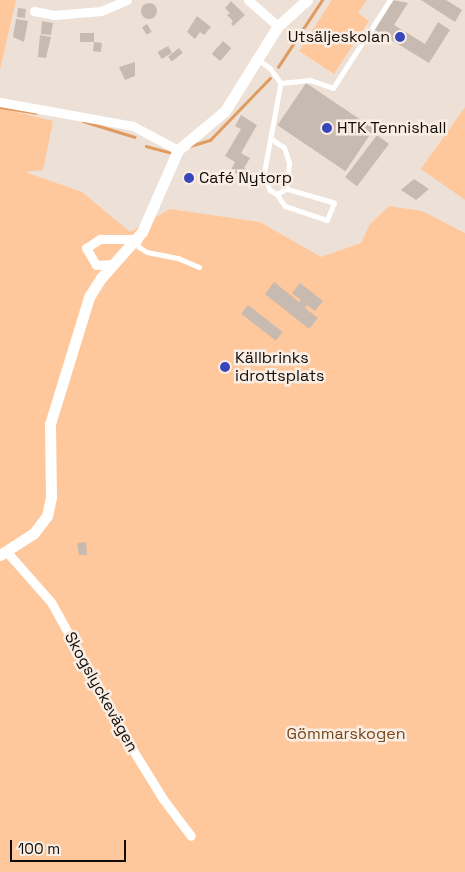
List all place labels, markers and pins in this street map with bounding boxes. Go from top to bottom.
place label: Utsäljeskolan [288,27,390,47]
marker: Utsäljeskolan [394,31,406,43]
place label: HTK Tennishall [337,118,447,138]
marker: HTK Tennishall [321,122,333,134]
place label: Café Nytorp [199,168,292,188]
marker: Café Nytorp [183,172,195,184]
place label: Källbrinks idrottsplats [235,348,325,386]
marker: Källbrinks idrottsplats [219,361,231,373]

